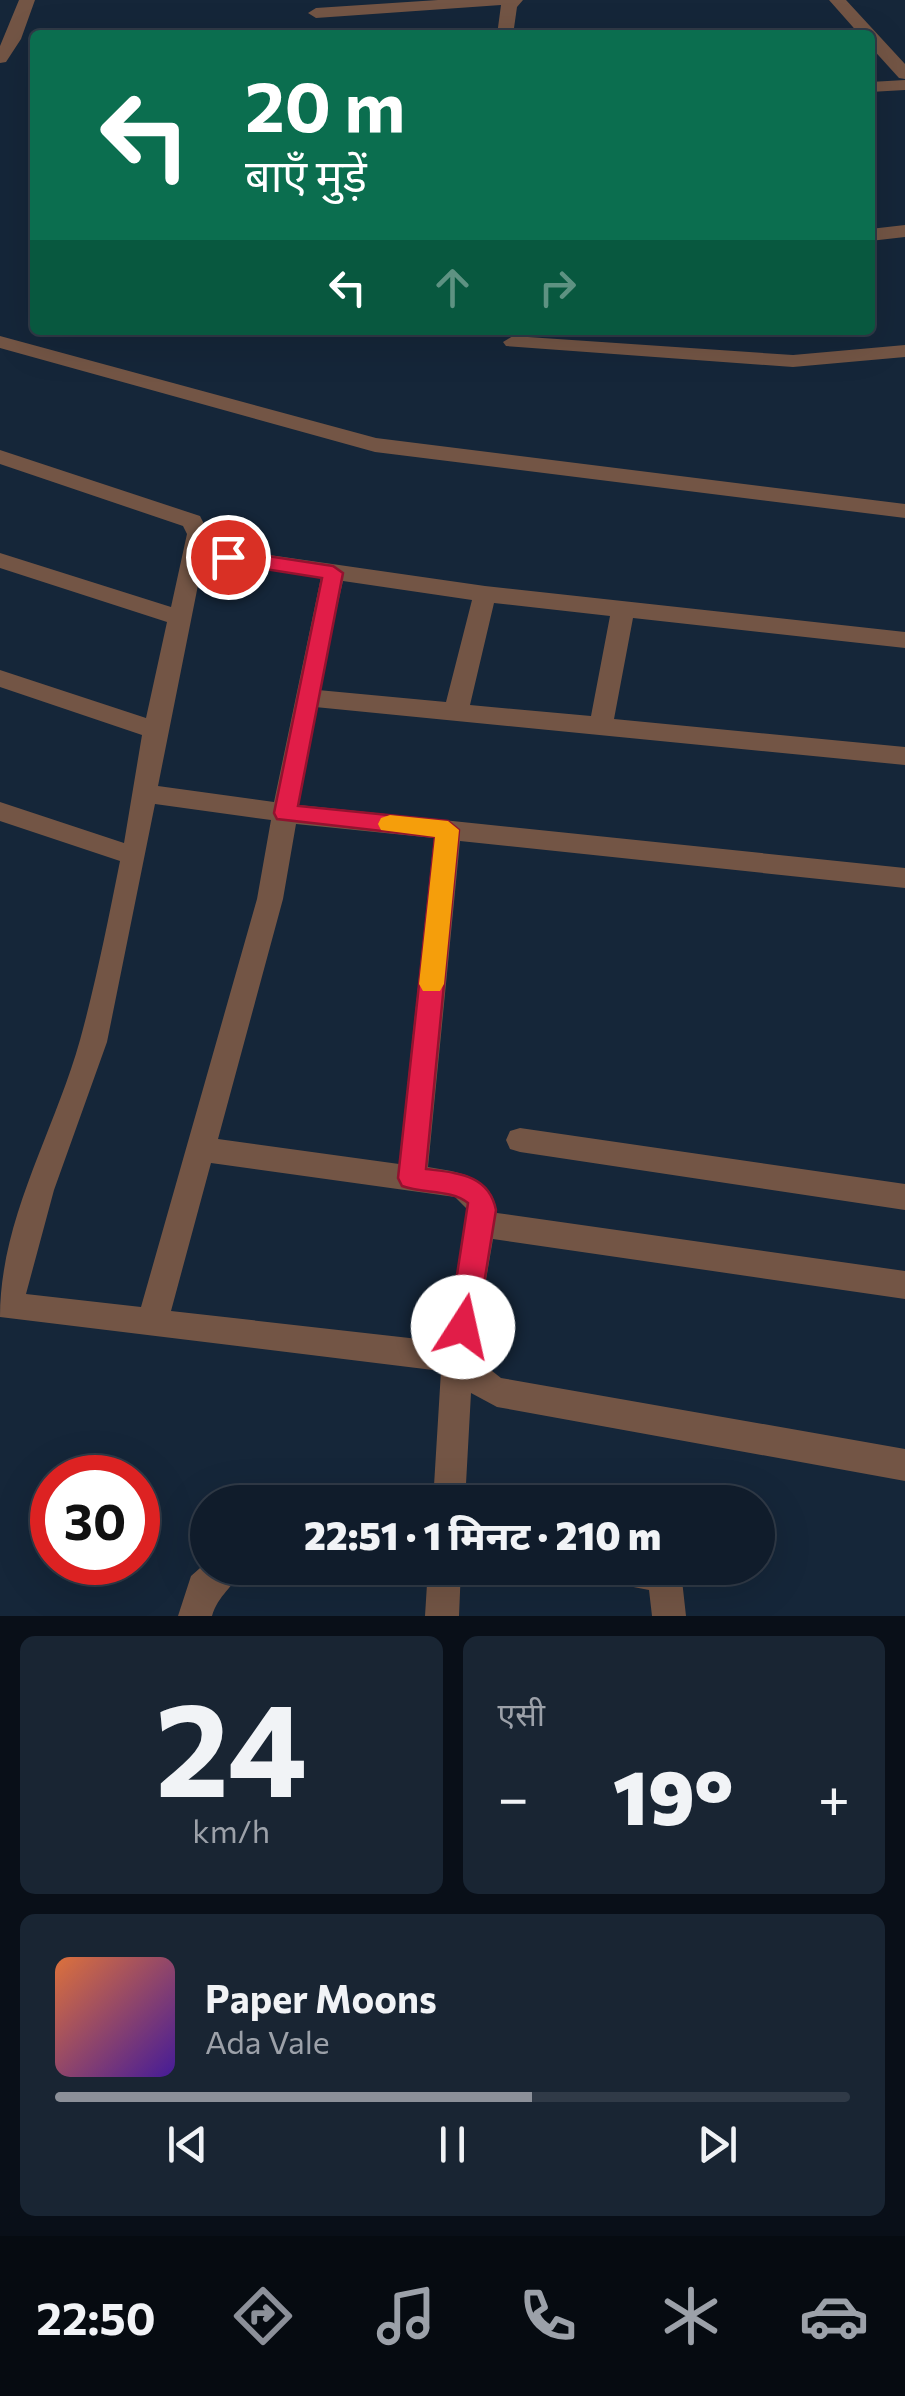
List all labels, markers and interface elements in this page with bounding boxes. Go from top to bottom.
text: 20 m [245,61,405,146]
icon: left [80,70,210,200]
text: बाएँ मुड़ें [245,146,367,201]
icon: left [320,260,375,315]
icon: ahead [425,260,480,315]
icon: right [530,260,585,315]
pin [186,515,271,600]
icon: arrive [201,530,256,585]
position arrow [411,1275,515,1379]
speed limit sign: 30 [30,1455,160,1585]
text: 22:51 · 1 मिनट · 210 m [304,1511,661,1558]
text: 24 [155,1665,307,1824]
text: एसी [498,1693,545,1733]
text: 19° [613,1749,733,1840]
text: − [498,1762,529,1829]
text: + [818,1762,850,1829]
text: km/h [192,1810,270,1850]
text: Paper Moons [205,1974,437,2021]
text: Ada Vale [205,2021,330,2061]
icon: previous [160,2117,215,2172]
icon: pause [425,2117,480,2172]
icon: next [690,2117,745,2172]
icon: directions [228,2281,298,2351]
icon: music [371,2281,441,2351]
icon: phone [513,2281,583,2351]
icon: climate [656,2281,726,2351]
icon: car [799,2281,869,2351]
text: 22:50 [36,2289,156,2344]

